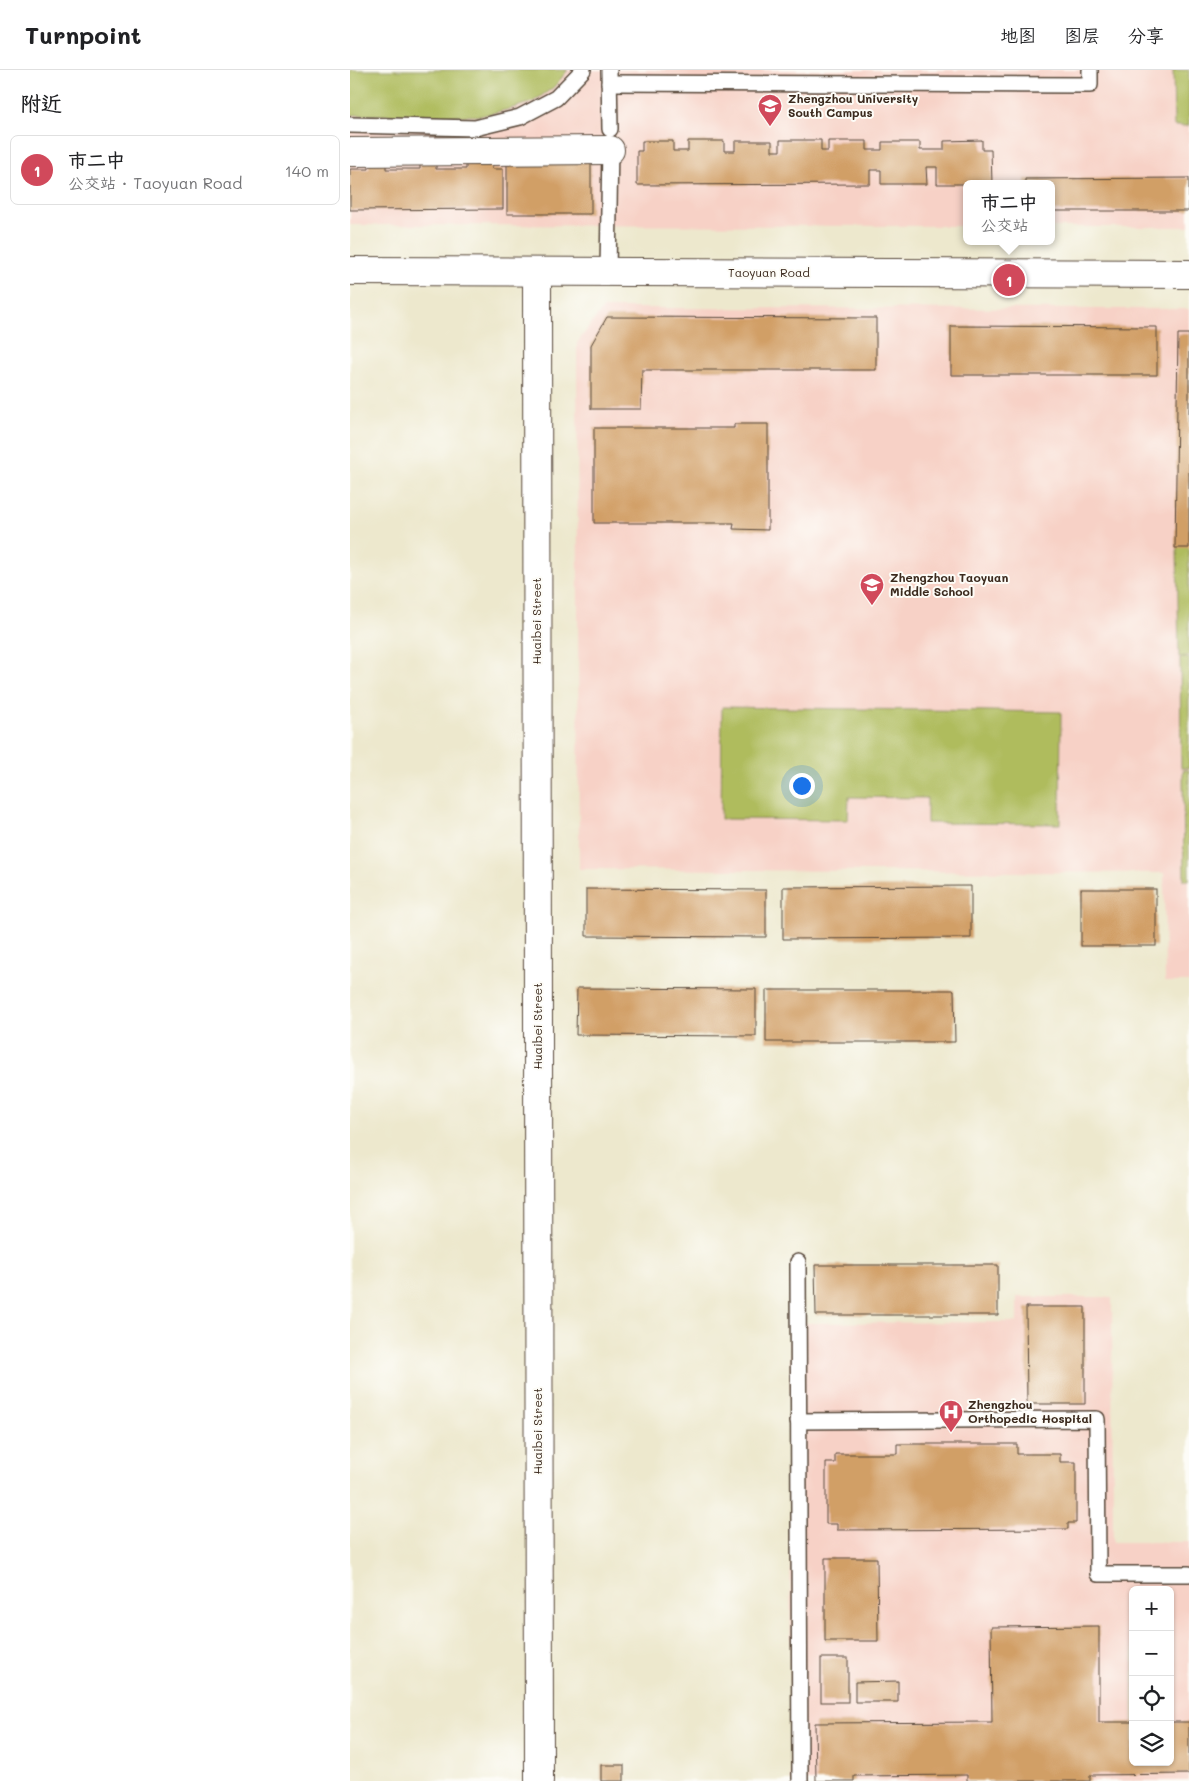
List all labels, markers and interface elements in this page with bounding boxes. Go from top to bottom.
text: Turnpoint [25,19,141,50]
text: 地图 [1000,23,1036,47]
text: 图层 [1064,23,1100,47]
text: 分享 [1128,23,1164,47]
text: 附近 [20,89,62,116]
place label: Zhengzhou University South Campus [788,90,919,120]
school or university icon: Zhengzhou University South Campus [757,93,783,127]
text: 市二中 [68,147,125,172]
text: 1 [33,160,41,181]
text: 140 m [285,160,329,181]
text: 公交站 · Taoyuan Road [68,172,243,193]
popup [963,180,1055,245]
text: 市二中 [980,189,1038,214]
text: 公交站 [980,214,1029,235]
pin: 1 [993,261,1025,299]
street label: Taoyuan Road [728,264,810,280]
place label: Zhengzhou Taoyuan Middle School [890,569,1008,599]
school or university icon: Zhengzhou Taoyuan Middle School [859,572,885,606]
street label: Huaibei Street [528,577,544,665]
your location [789,773,815,799]
street label: Huaibei Street [529,982,545,1070]
street label: Huaibei Street [529,1387,545,1475]
place label: Zhengzhou Orthopedic Hospital [968,1396,1092,1426]
hospital icon: Zhengzhou Orthopedic Hospital [938,1399,964,1433]
map controls [1129,1586,1174,1766]
button: + [1129,1586,1174,1631]
button: − [1129,1631,1174,1676]
button: locate [1129,1676,1174,1721]
button: layers [1129,1721,1174,1766]

